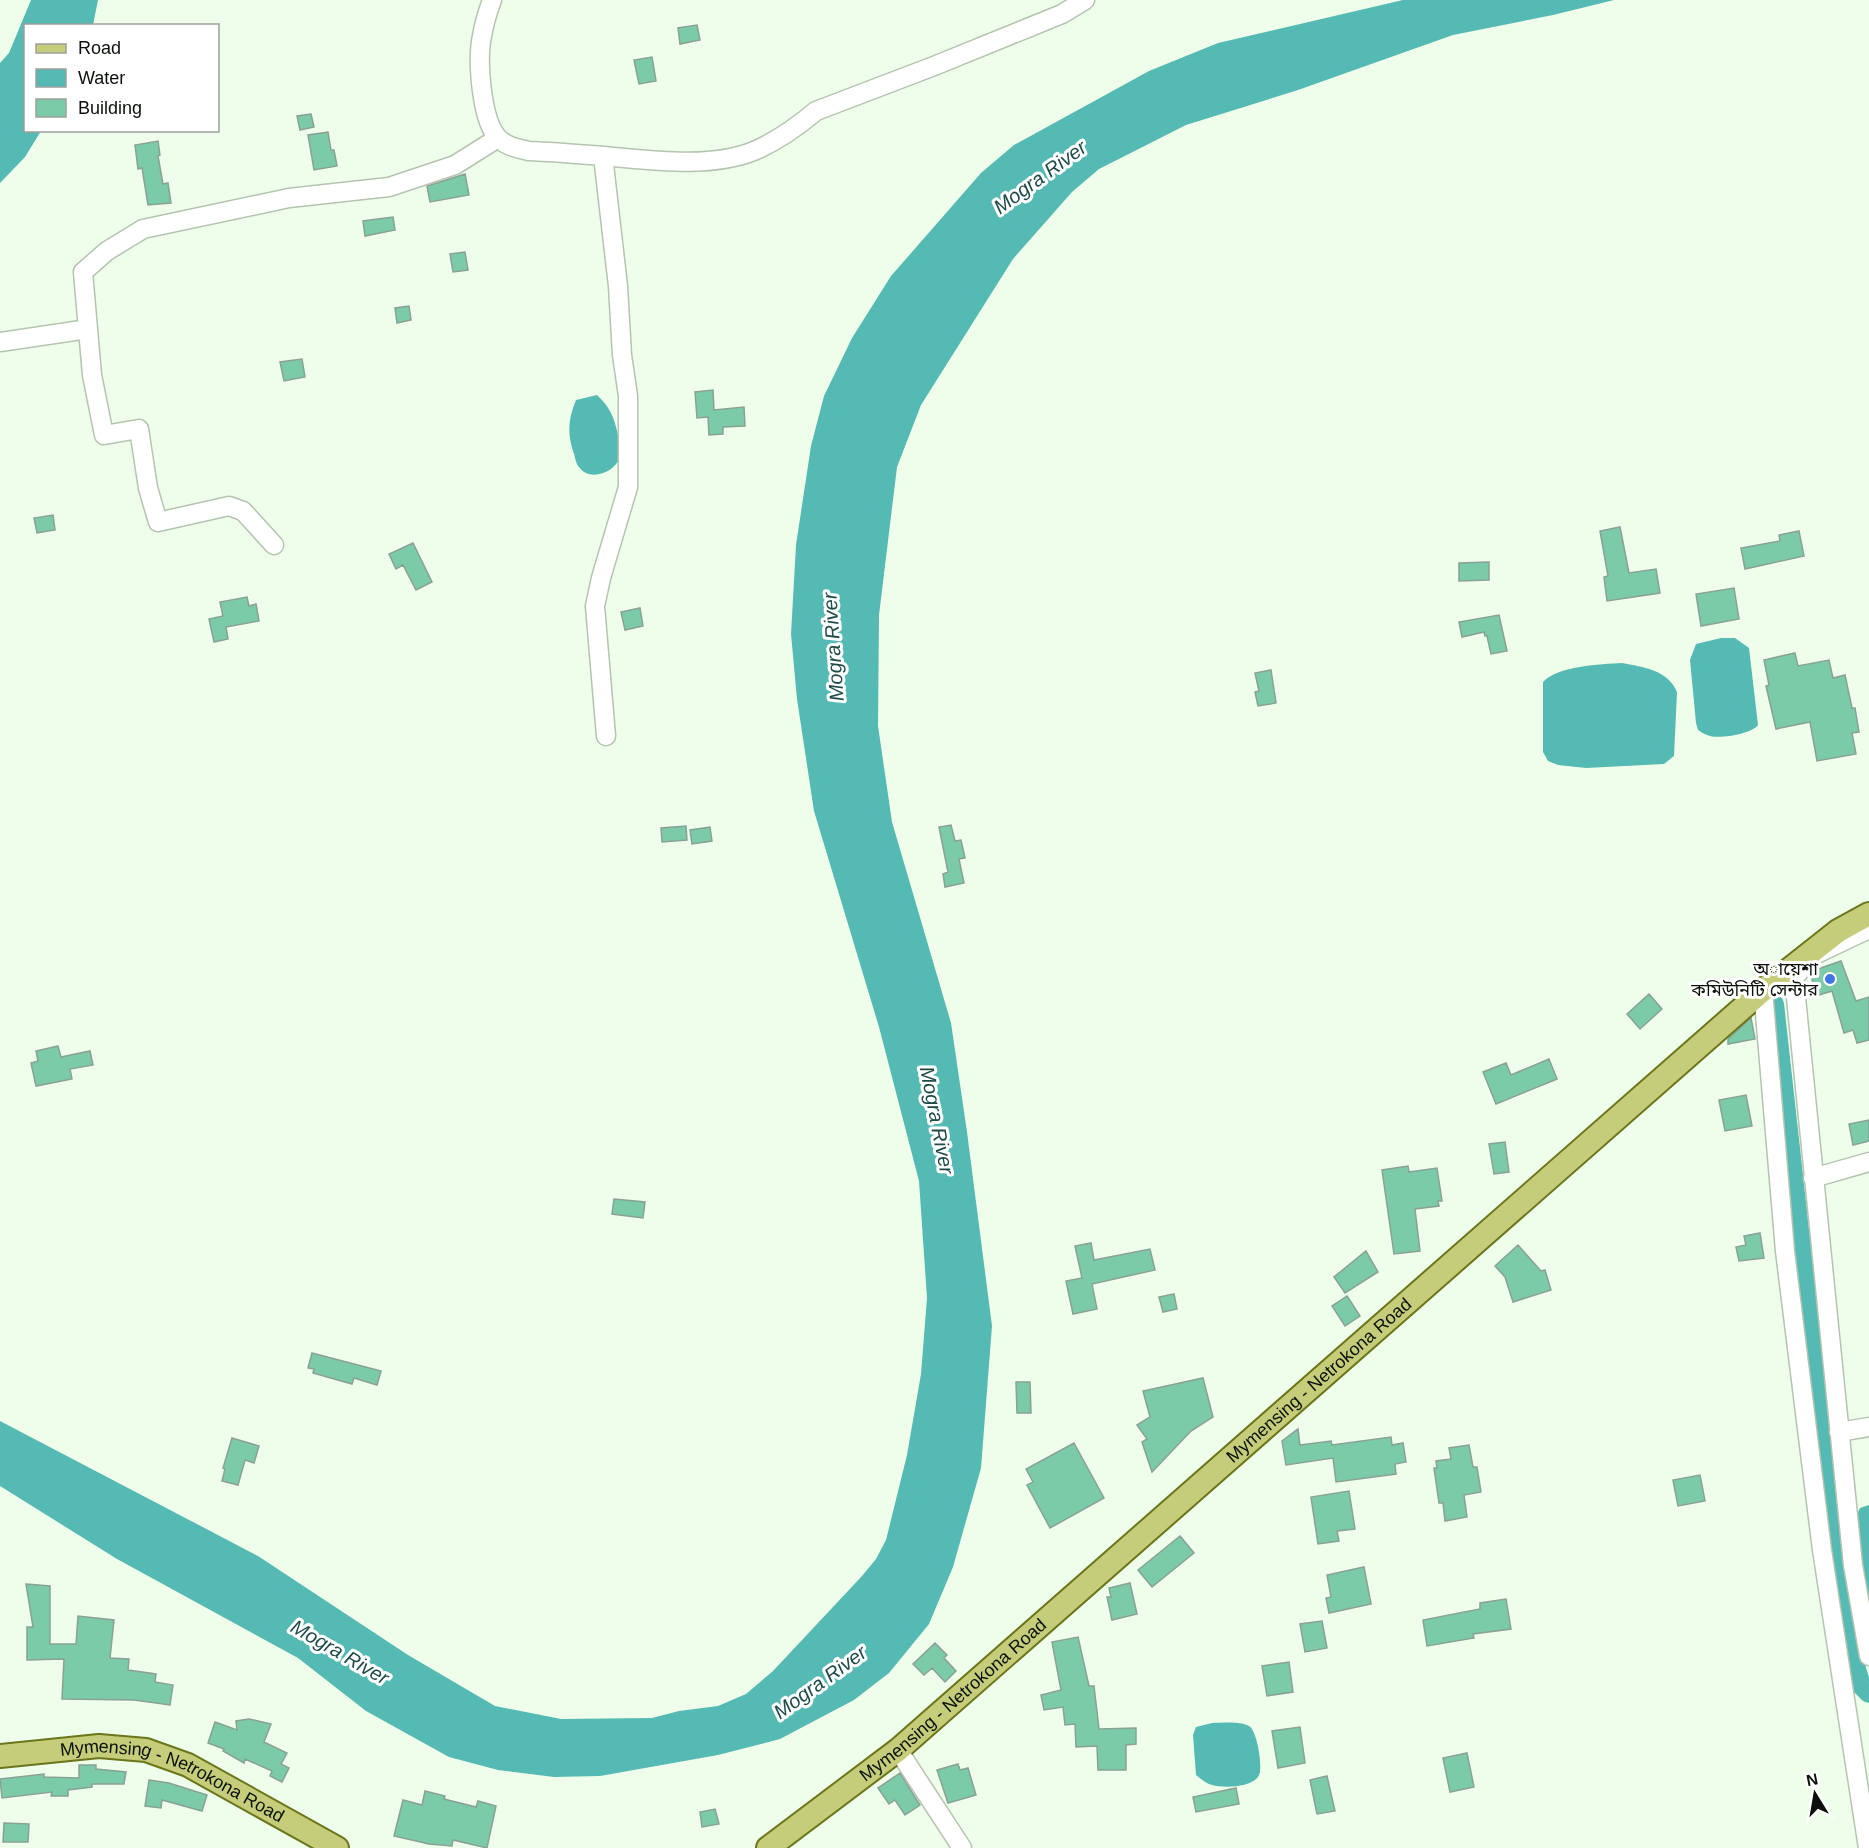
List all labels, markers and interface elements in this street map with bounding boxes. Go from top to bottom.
legend [24,24,219,132]
text: Road [78,38,121,58]
text: Water [78,68,125,88]
text: Building [78,98,142,118]
water label: Mogra River [989,135,1092,218]
water label: Mogra River [818,591,848,702]
place label: অায়েশা কমিউনিটি সেন্টার [1690,959,1818,1000]
marker: অায়েশা কমিউনিটি সেন্টার [1823,972,1837,986]
water label: Mogra River [916,1064,958,1177]
street label: Mymensing - Netrokona Road [1222,1294,1415,1467]
water label: Mogra River [287,1615,394,1689]
street label: Mymensing - Netrokona Road [856,1615,1050,1785]
water label: Mogra River [769,1640,872,1723]
street label: Mymensing - Netrokona Road [59,1736,288,1826]
north arrow [1785,1764,1845,1824]
text: N [1805,1770,1820,1789]

